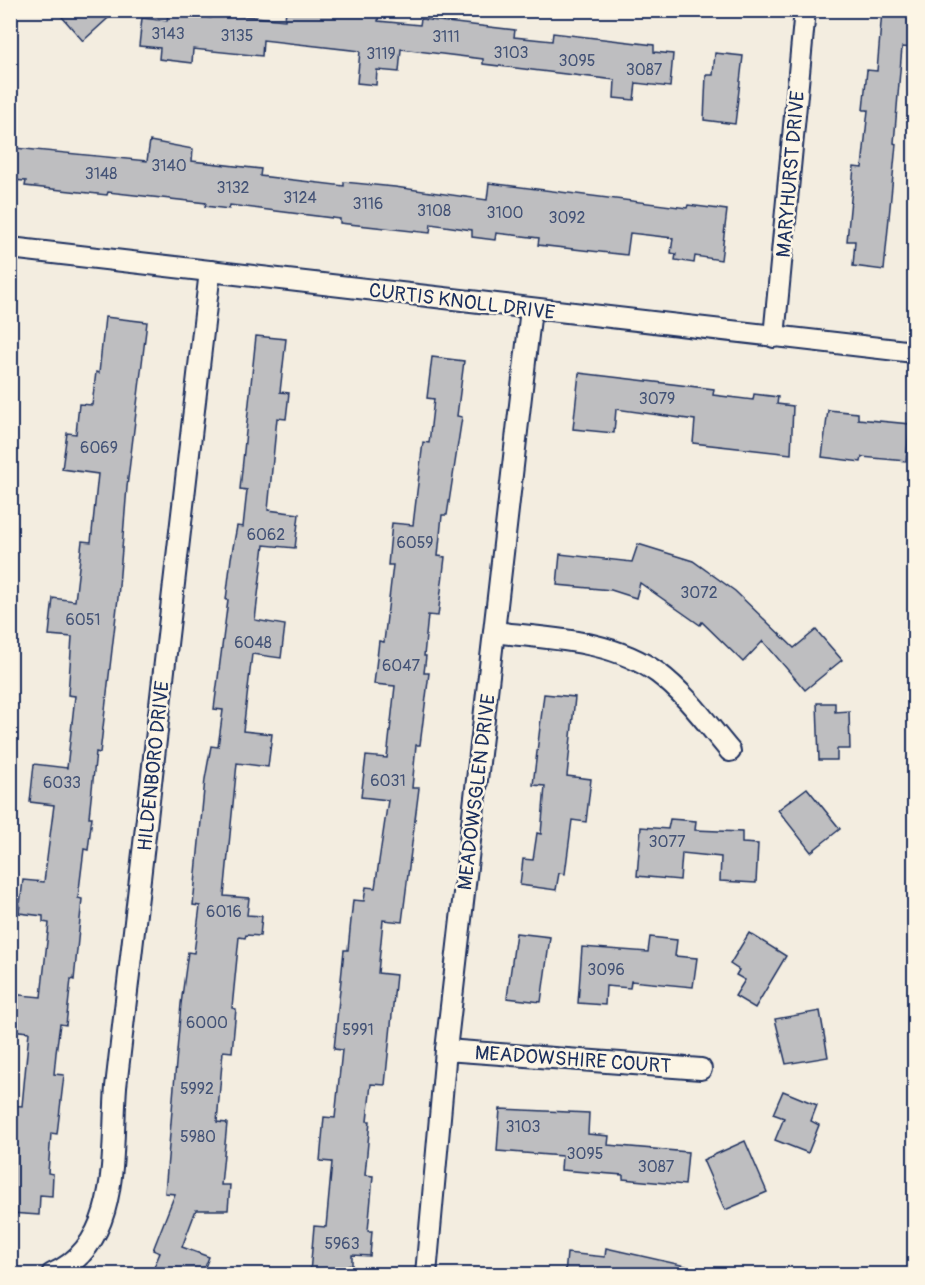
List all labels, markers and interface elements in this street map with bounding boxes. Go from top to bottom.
house number: 3143 [151,24,185,44]
house number: 3135 [221,26,253,46]
house number: 3111 [432,27,460,47]
house number: 3103 [493,43,529,63]
house number: 3119 [366,44,396,64]
house number: 3095 [559,51,595,71]
house number: 3087 [626,60,663,80]
street label: MARYHURST DRIVE [771,90,810,258]
house number: 3140 [151,156,187,176]
house number: 3148 [85,164,117,184]
house number: 3132 [216,178,250,198]
house number: 3124 [283,188,317,208]
house number: 3116 [353,194,383,214]
house number: 3108 [417,201,451,221]
house number: 3100 [486,203,524,223]
house number: 3092 [548,208,586,228]
street label: CURTIS KNOLL DRIVE [367,278,556,325]
house number: 3079 [639,389,675,409]
house number: 6069 [80,438,118,458]
house number: 6062 [247,525,285,545]
house number: 6059 [396,533,434,553]
house number: 3072 [680,583,718,603]
house number: 6051 [65,610,101,630]
house number: 6048 [234,633,272,653]
house number: 6047 [382,656,421,676]
street label: HILDENBORO DRIVE [132,680,175,853]
street label: MEADOWSGLEN DRIVE [452,693,501,891]
house number: 6031 [370,771,406,791]
house number: 6033 [43,773,81,793]
house number: 3077 [649,832,686,852]
house number: 6016 [206,902,242,922]
house number: 3096 [587,960,625,980]
house number: 6000 [186,1013,228,1033]
house number: 5991 [342,1020,374,1040]
street label: MEADOWSHIRE COURT [474,1040,672,1079]
house number: 5992 [180,1079,214,1099]
house number: 3103 [505,1117,541,1137]
house number: 5980 [180,1127,216,1147]
house number: 3095 [567,1144,603,1164]
house number: 3087 [638,1157,675,1177]
house number: 5963 [324,1234,360,1254]

